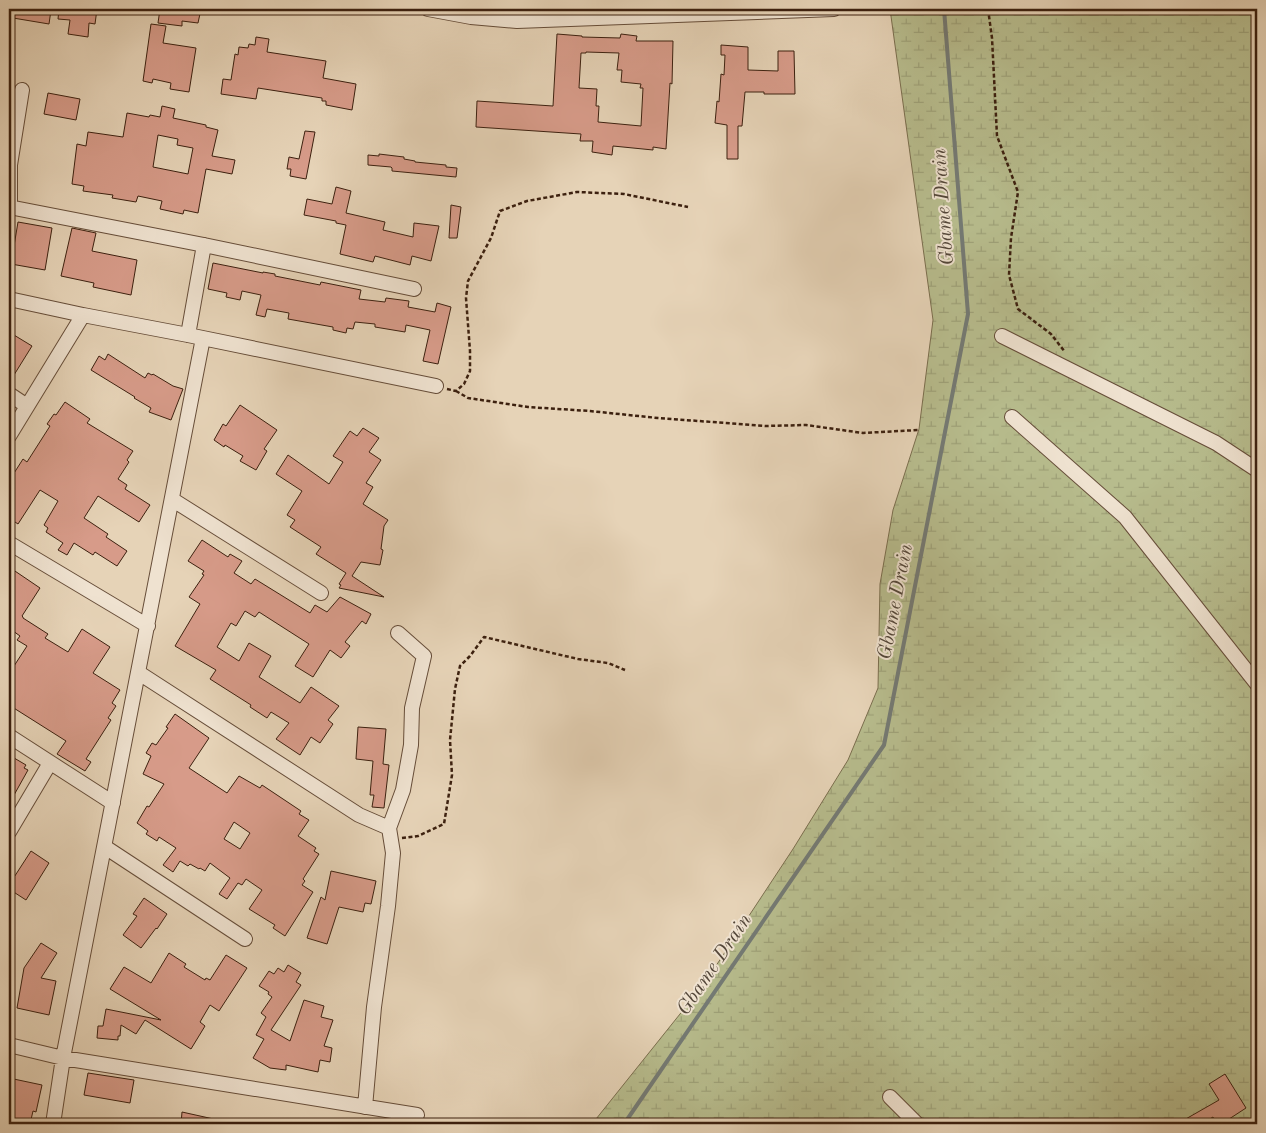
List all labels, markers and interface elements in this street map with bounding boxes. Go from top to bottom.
water label: Gbame Drain [930,148,958,266]
water label: Gbame Drain [875,542,917,662]
water label: Gbame Drain [674,911,756,1019]

